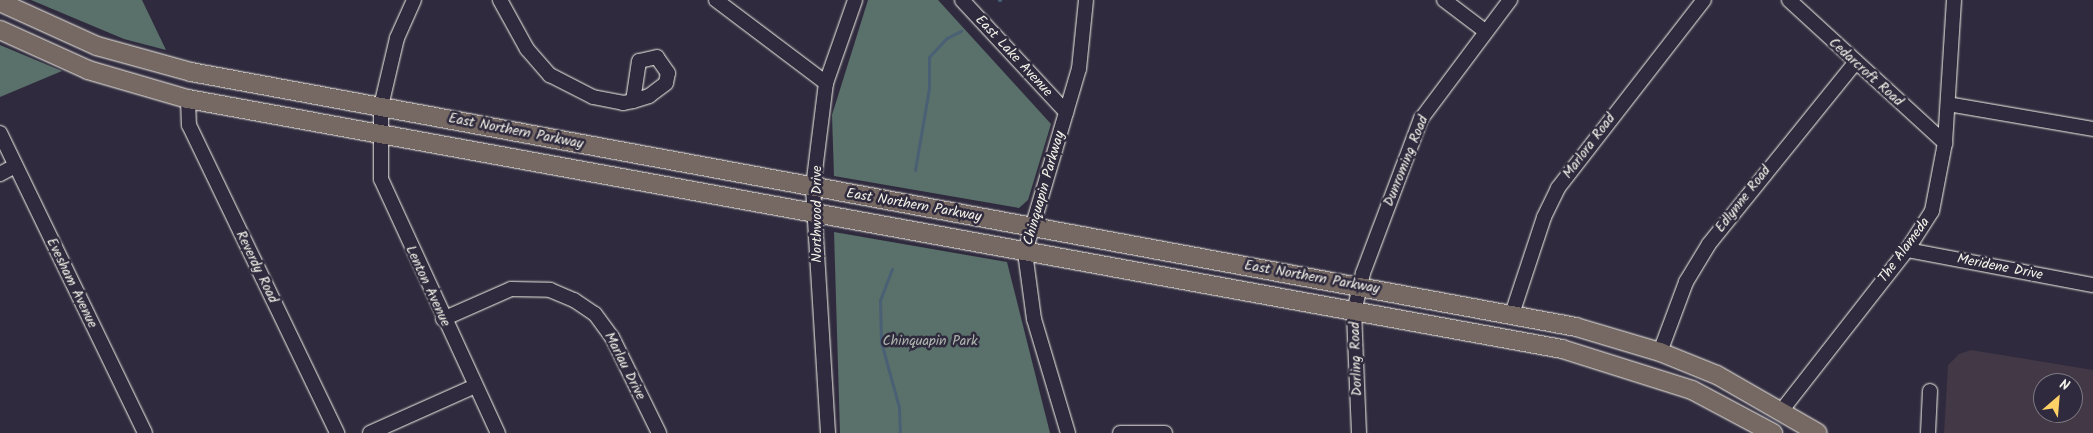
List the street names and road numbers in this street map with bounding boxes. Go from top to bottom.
street label: East Lake Avenue [972,12,1056,100]
street label: Cedarcroft Road [1825,34,1907,110]
street label: East Northern Parkway [447,110,585,152]
street label: Marlora Road [1559,110,1619,182]
street label: Dunroming Road [1380,113,1432,209]
street label: Chinquapin Parkway [1020,129,1068,247]
street label: Edlynne Road [1712,162,1774,236]
street label: Northwood Drive [809,165,825,263]
street label: East Northern Parkway [845,185,983,225]
street label: The Alameda [1875,214,1933,286]
street label: Reverdy Road [232,228,282,306]
street label: Evesham Avenue [43,235,101,331]
street label: Lenton Avenue [402,243,454,329]
street label: Meridene Drive [1956,250,2044,284]
street label: East Northern Parkway [1243,257,1381,297]
street label: Dorling Road [1346,321,1366,397]
street label: Marlau Drive [601,329,649,403]

